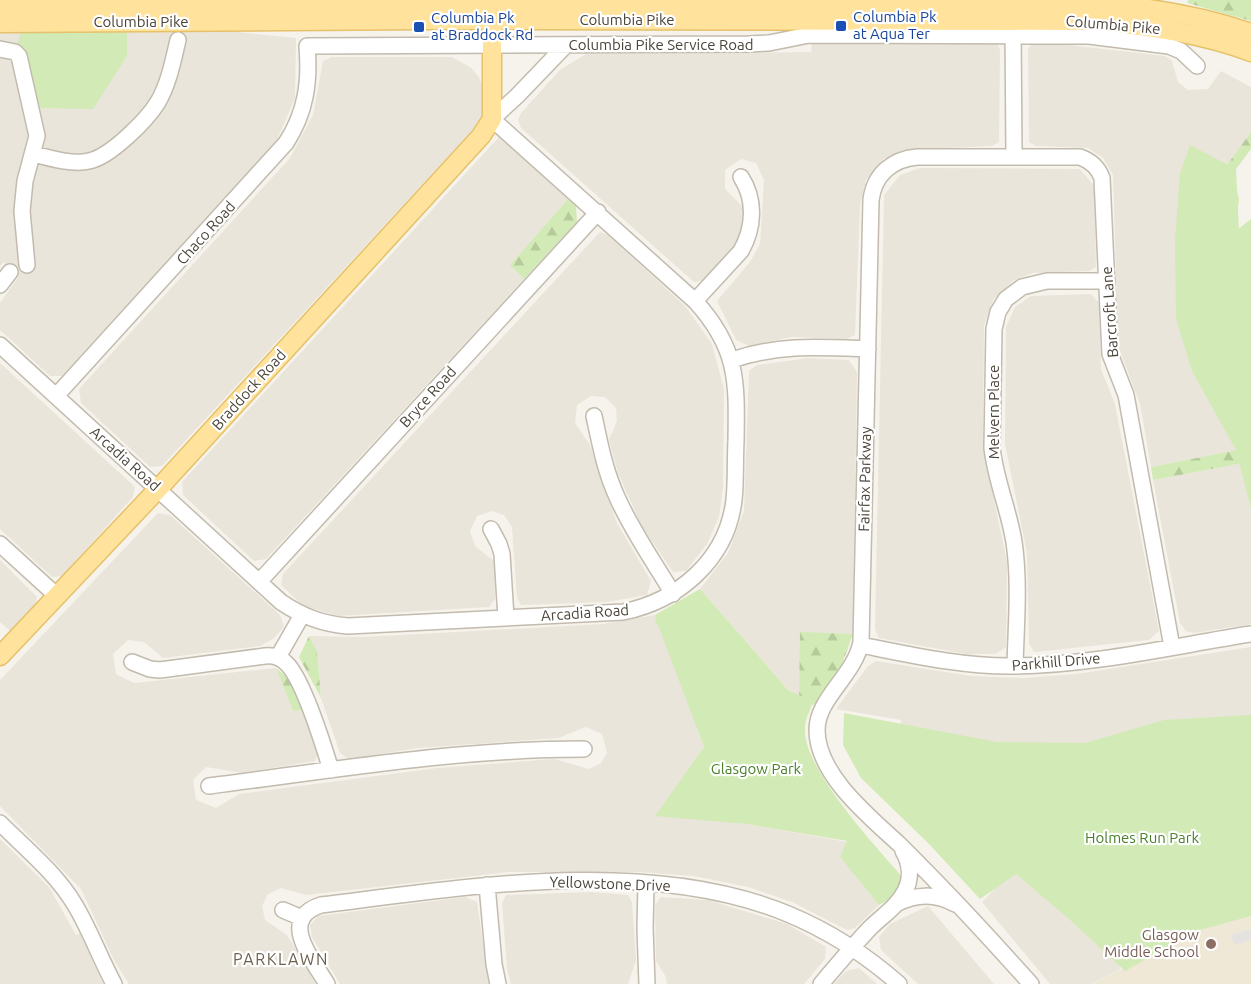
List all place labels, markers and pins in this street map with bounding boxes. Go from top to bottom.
place label: Columbia Pk at Aqua Ter [853,8,937,42]
place label: Columbia Pk at Braddock Rd [431,9,533,43]
marker: Columbia Pk at Aqua Ter [834,19,848,33]
marker: Columbia Pk at Braddock Rd [412,20,426,34]
place label: Glasgow Middle School [1104,926,1199,960]
marker: Glasgow Middle School [1204,937,1218,951]

